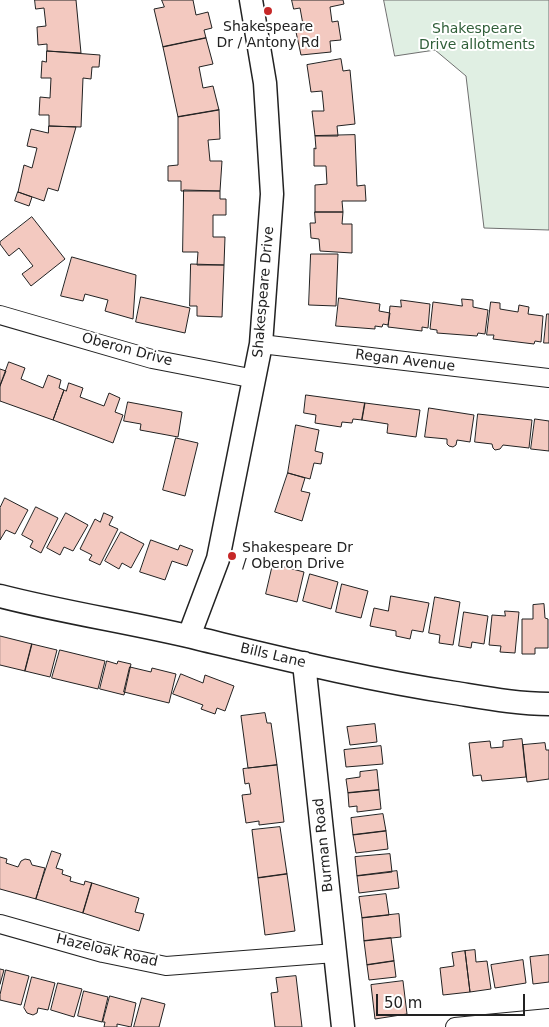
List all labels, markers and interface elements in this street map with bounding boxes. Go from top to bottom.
marker: Shakespeare Dr / Antony Rd [262,5,274,17]
place label: Shakespeare Dr / Antony Rd [217,19,319,52]
park label: Shakespeare Drive allotments [419,21,535,54]
street label: Shakespeare Drive [250,226,278,358]
street label: Oberon Drive [80,330,174,370]
street label: Regan Avenue [354,347,456,375]
place label: Shakespeare Dr / Oberon Drive [242,540,353,572]
marker: Shakespeare Dr / Oberon Drive [226,550,238,562]
street label: Bills Lane [239,640,307,672]
street label: Burman Road [311,797,337,893]
street label: Hazeloak Road [55,931,159,971]
scale bar [379,984,528,1016]
text: 50 m [384,994,422,1012]

